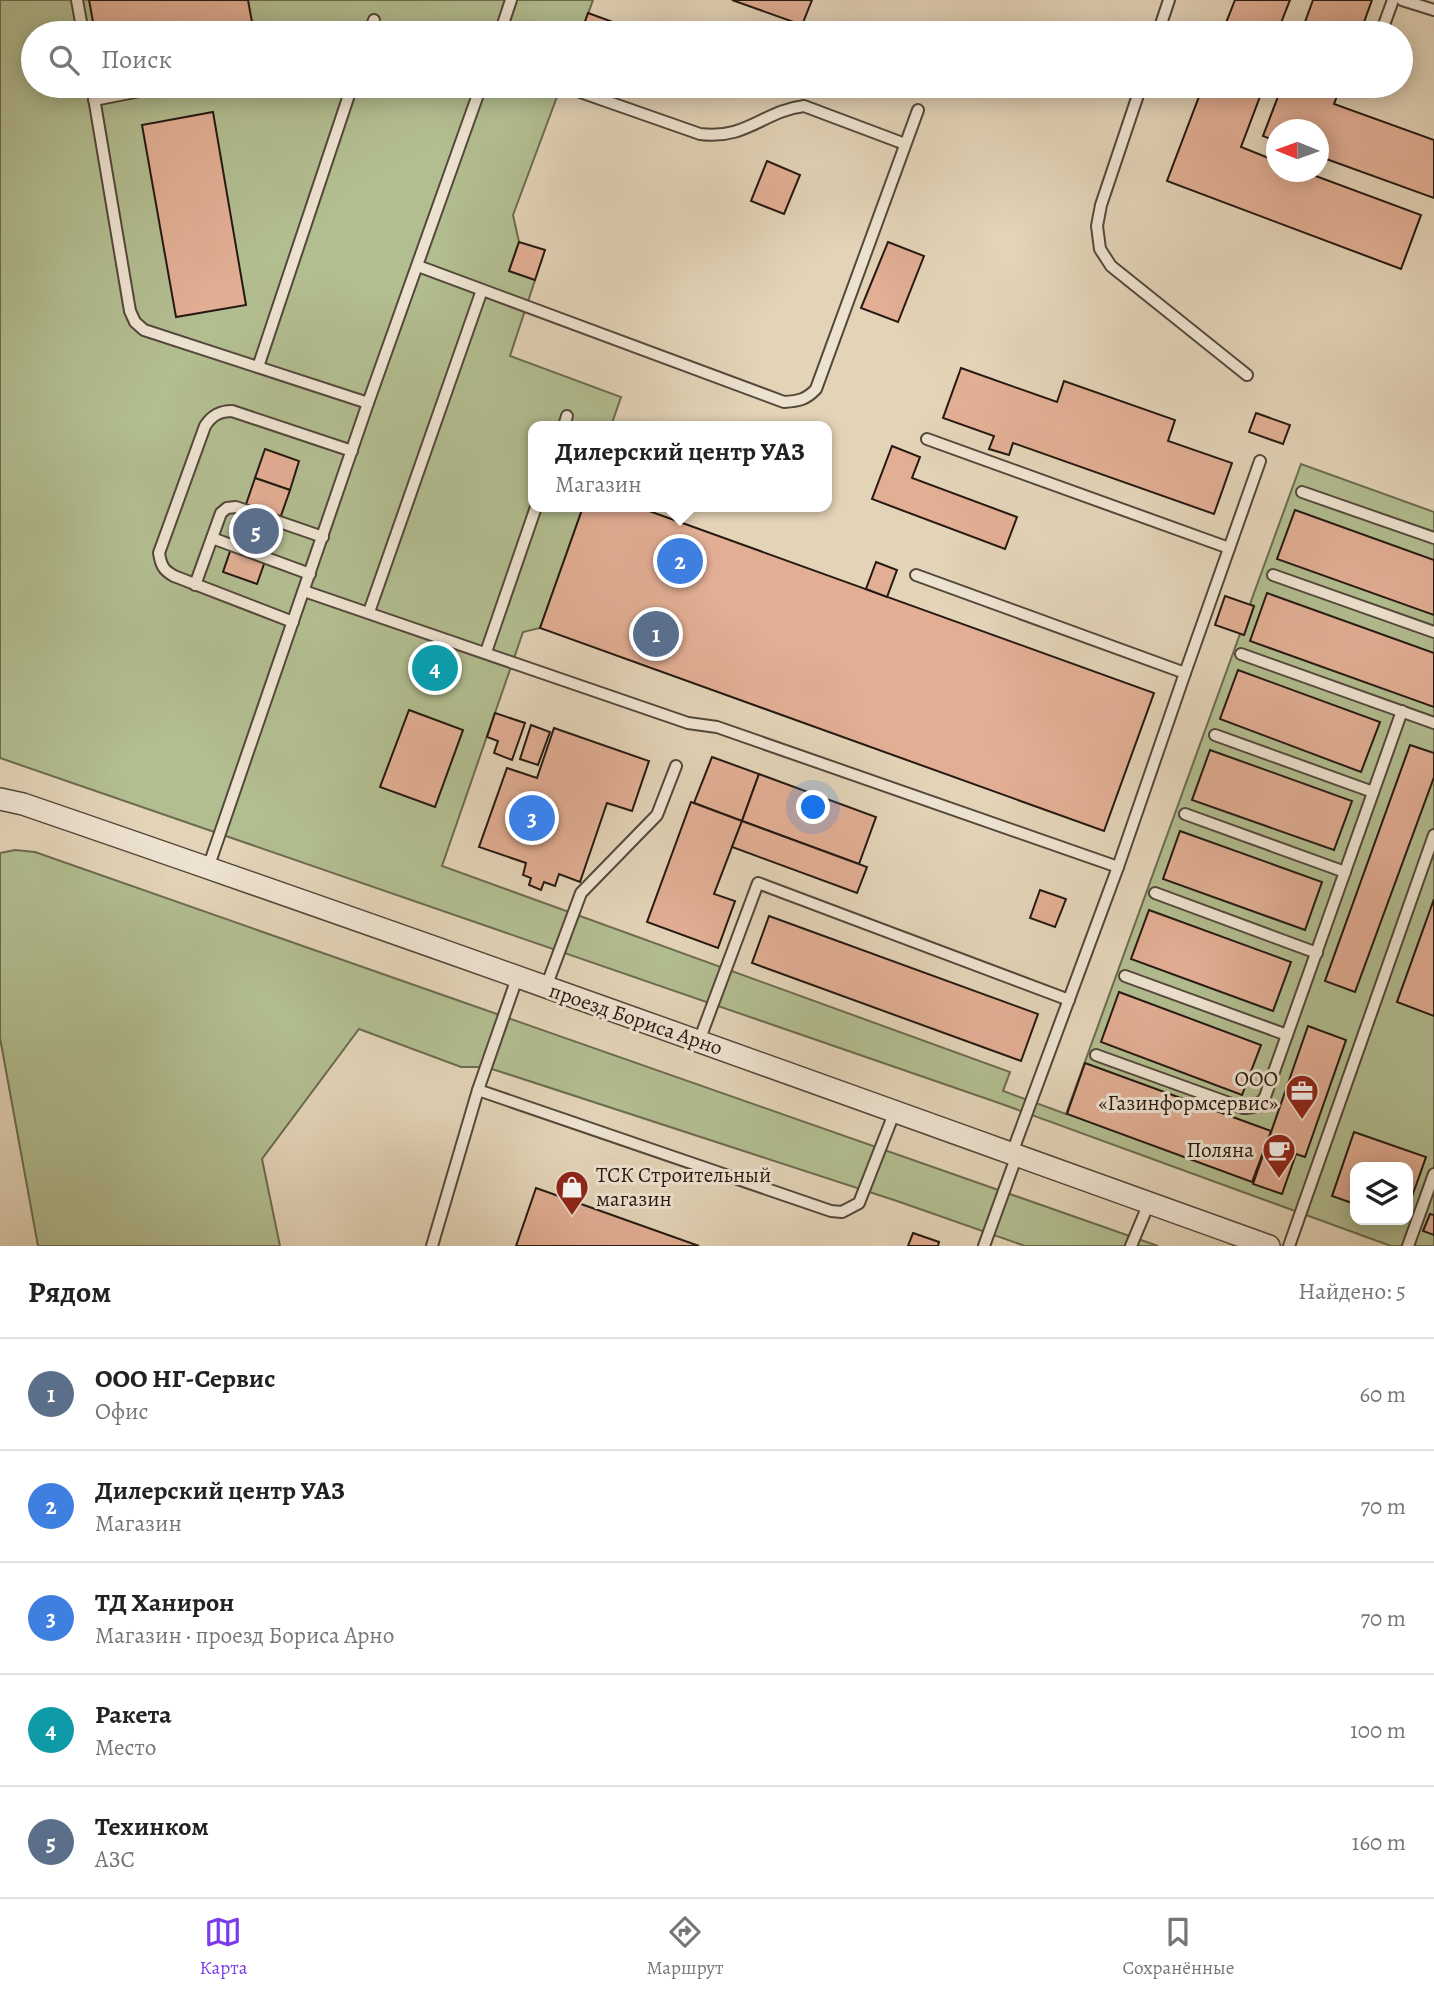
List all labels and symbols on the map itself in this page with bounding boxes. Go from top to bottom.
north arrow [1266,119,1329,182]
pin: 5 [233,505,279,557]
pin: 2 [657,535,703,587]
pin: 1 [633,608,679,660]
pin: 4 [412,642,458,694]
your location [796,790,830,824]
pin: 3 [509,792,555,844]
street label: проезд Бориса Арно [546,976,726,1062]
place label: ООО «Газинформсервис» [1098,1065,1278,1117]
office icon: ООО «Газинформсервис» [1283,1072,1321,1121]
cafe icon: Поляна [1260,1131,1298,1180]
place label: Поляна [1186,1136,1254,1164]
place label: ТСК Строительный магазин [596,1161,771,1213]
shop icon: ТСК Строительный магазин [553,1168,591,1217]

